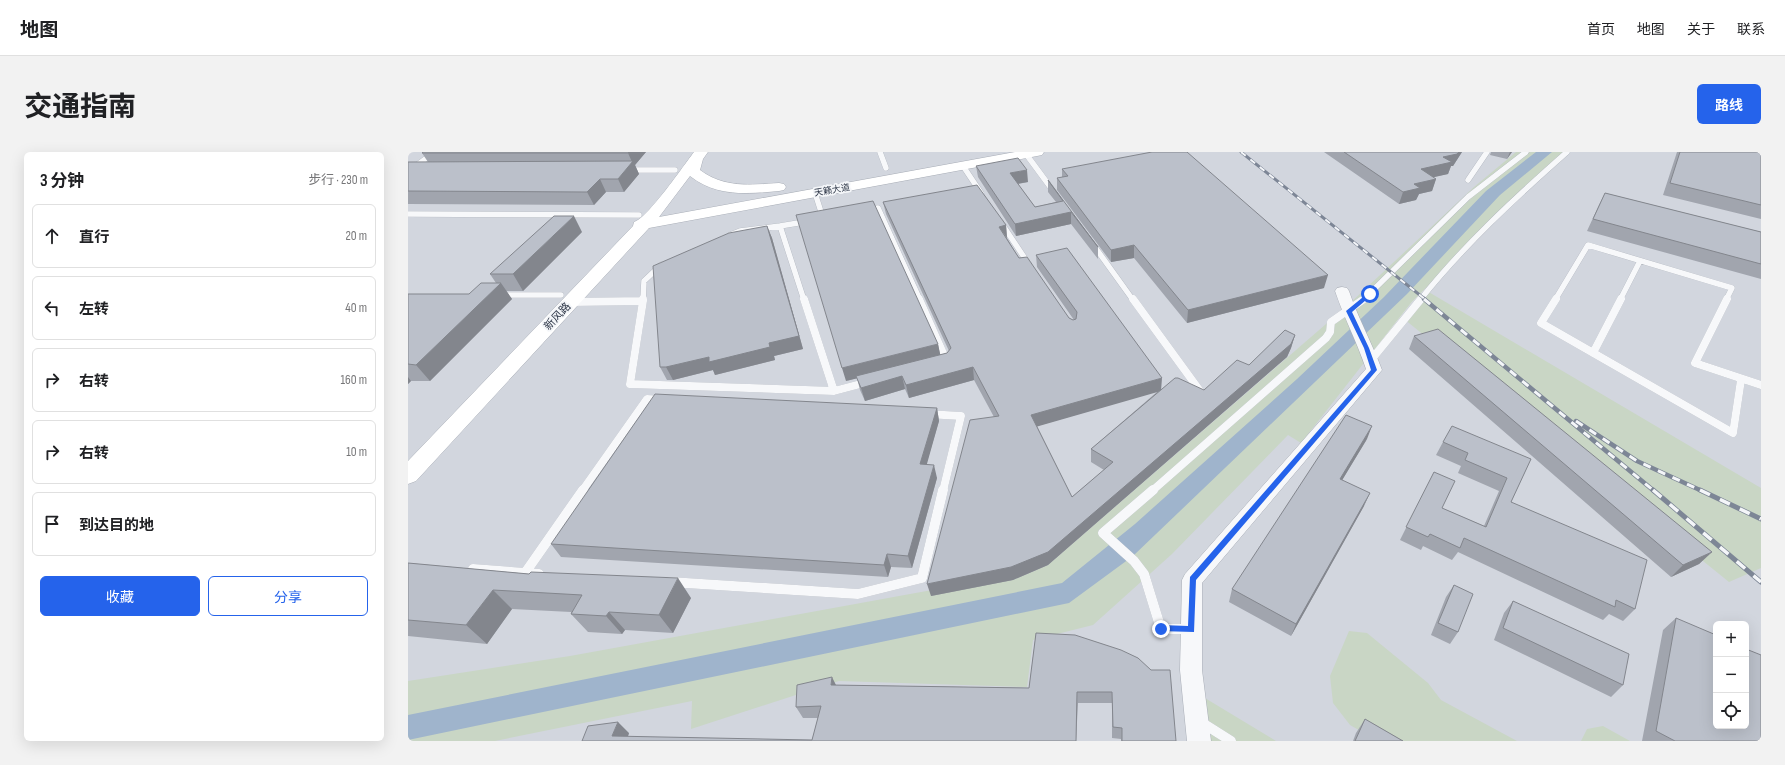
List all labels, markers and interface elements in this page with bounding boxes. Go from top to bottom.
text: 地图 [20,19,58,42]
text: 首页 [1587,21,1615,38]
text: 地图 [1637,21,1665,38]
text: 关于 [1687,21,1715,38]
text: 联系 [1737,21,1765,38]
button: 路线 [1697,84,1761,124]
text: 交通指南 [24,91,136,124]
text: 3 分钟 [40,171,84,191]
text: 步行 · 230 m [308,172,368,188]
street label: 天籁大道 [813,182,851,199]
icon: ahead [41,225,63,247]
text: 直行 [79,228,109,247]
text: 20 m [345,228,367,244]
route start [1361,285,1379,303]
icon: left [41,297,63,319]
text: 左转 [79,300,109,319]
text: 40 m [345,300,367,316]
street label: 新风路 [541,300,573,333]
icon: right [41,369,63,391]
text: 右转 [79,372,109,391]
text: 160 m [341,372,367,388]
icon: right [41,441,63,463]
text: 右转 [79,444,109,463]
text: 10 m [346,444,367,460]
icon: arrive [41,513,63,535]
text: 到达目的地 [79,516,154,535]
button: 收藏 [40,576,200,616]
button: 分享 [208,576,368,616]
route end [1152,620,1170,638]
map controls [1713,621,1749,729]
button: + [1713,621,1749,657]
button: − [1713,657,1749,693]
button: locate [1713,693,1749,729]

